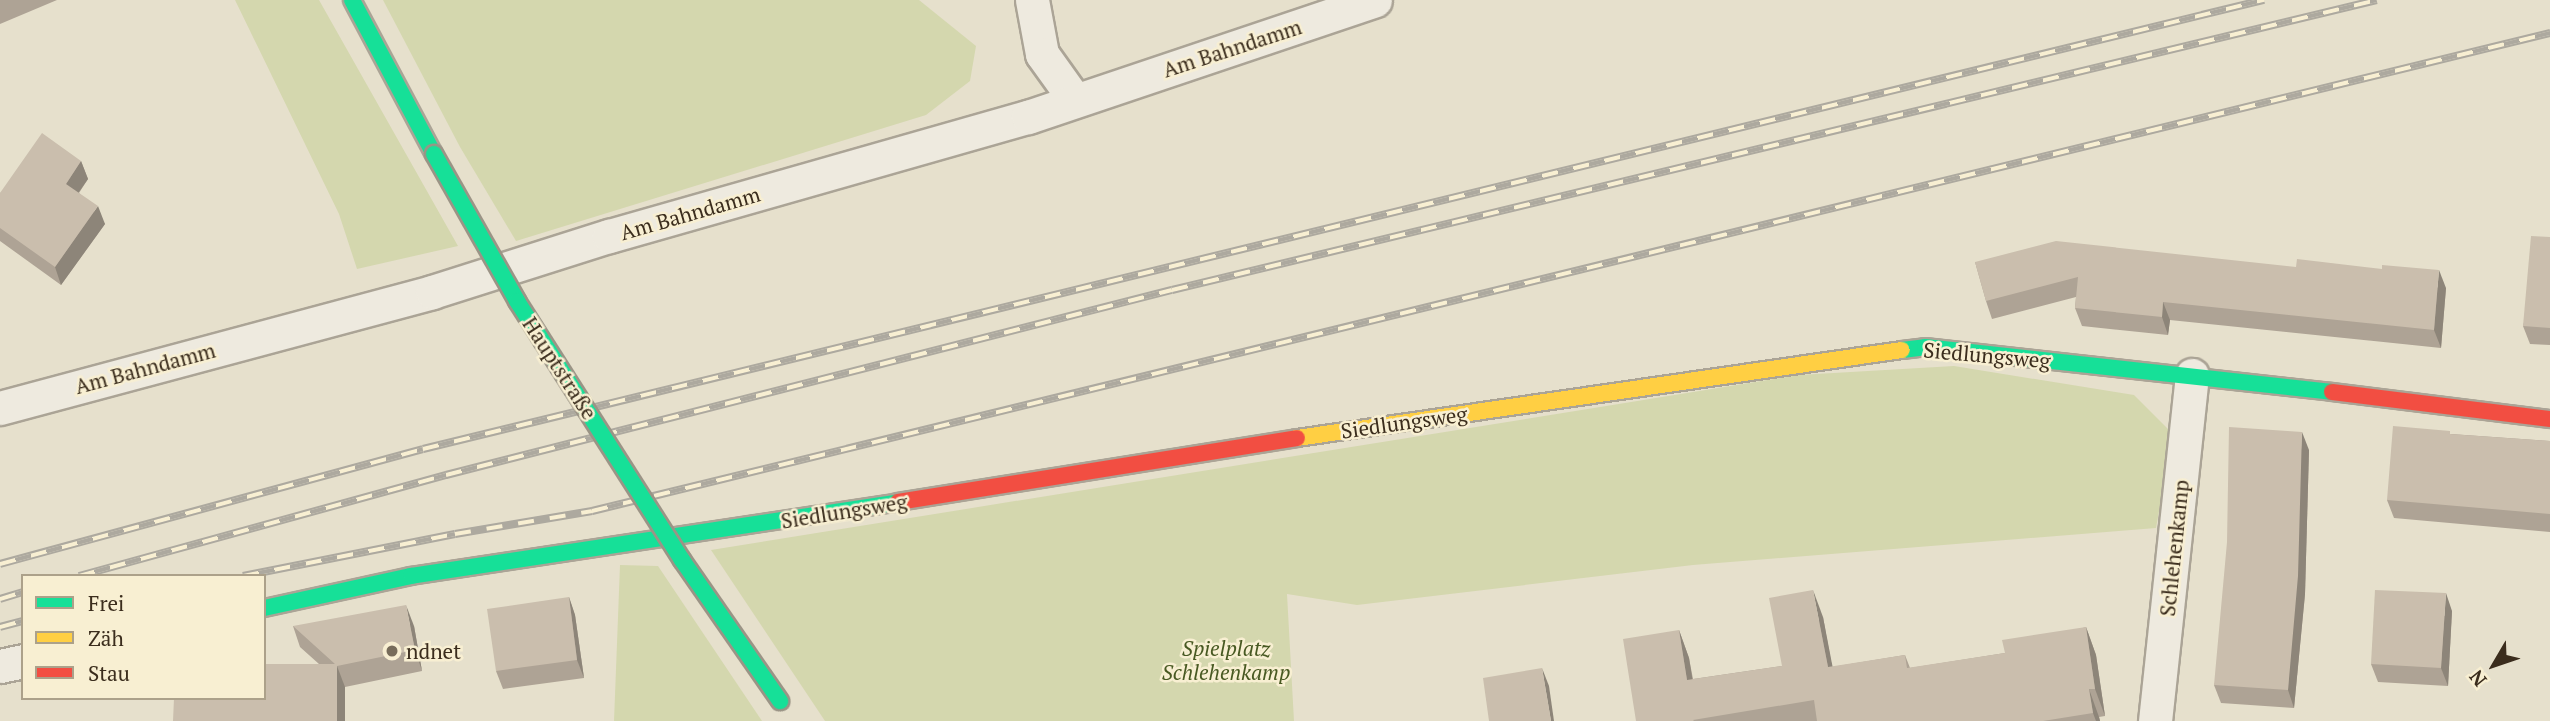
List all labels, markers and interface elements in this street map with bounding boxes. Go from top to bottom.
street label: Am Bahndamm [1159,14,1305,82]
street label: Am Bahndamm [617,181,763,245]
street label: Hauptstraße [518,312,602,424]
street label: Am Bahndamm [72,337,218,399]
street label: Siedlungsweg [1922,337,2052,373]
street label: Siedlungsweg [1339,401,1469,443]
street label: Schlehenkamp [2154,479,2194,617]
street label: Siedlungsweg [779,489,909,533]
legend [21,574,266,700]
text: Frei [88,589,124,617]
text: Zäh [88,624,124,652]
north arrow [2459,630,2529,700]
park label: Spielplatz Schlehenkamp [1162,635,1290,685]
place label: ndnet [406,638,461,664]
marker: ndnet [384,643,400,659]
text: Stau [88,659,130,687]
text: N [2463,665,2492,692]

